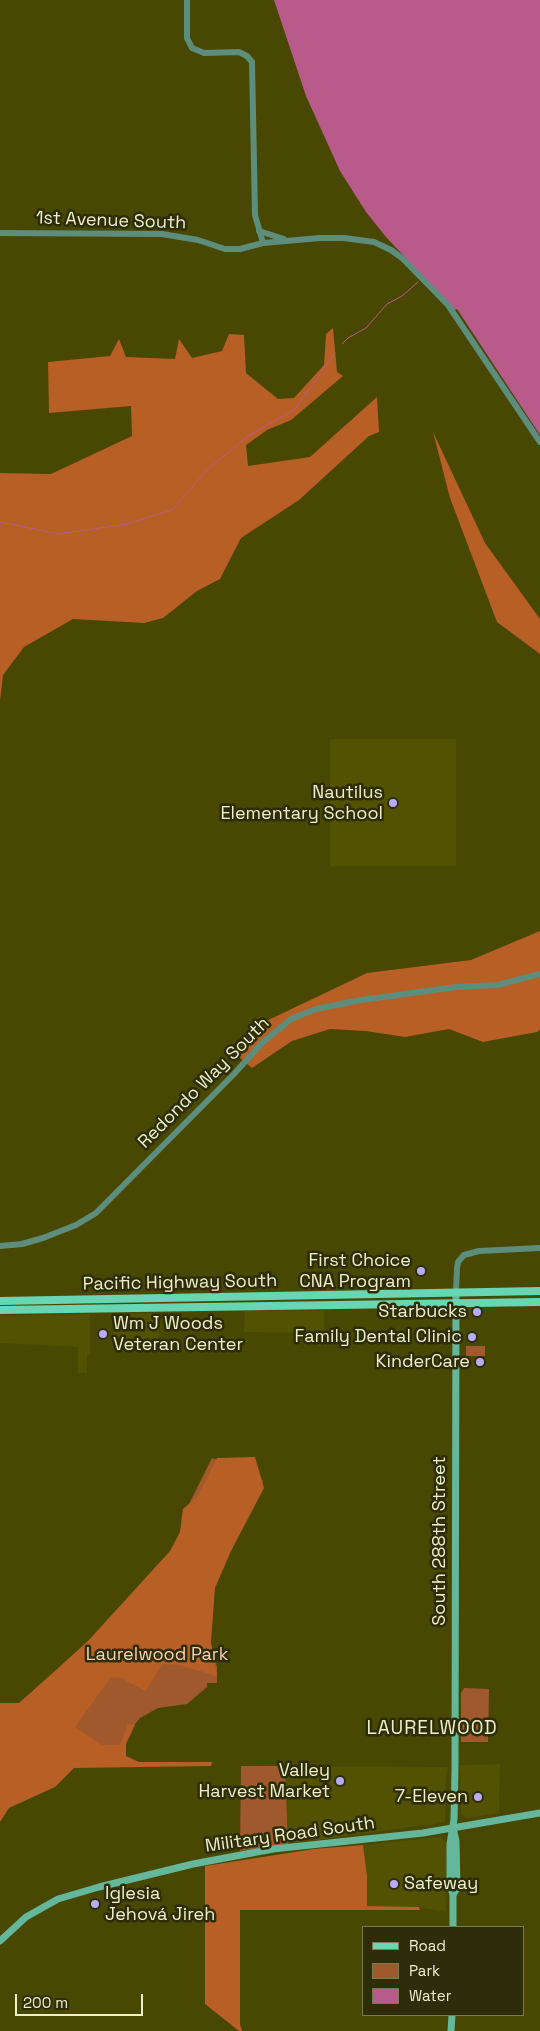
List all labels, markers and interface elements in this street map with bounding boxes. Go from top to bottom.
street label: 1st Avenue South [35,208,187,234]
place label: Nautilus Elementary School [220,782,383,824]
marker: Nautilus Elementary School [387,797,399,809]
street label: Redondo Way South [134,1013,274,1153]
place label: First Choice CNA Program [299,1250,411,1292]
marker: First Choice CNA Program [415,1265,427,1277]
street label: Pacific Highway South [83,1271,277,1295]
place label: Starbucks [378,1301,467,1323]
marker: Starbucks [471,1306,483,1318]
place label: Wm J Woods Veteran Center [113,1313,243,1356]
place label: Family Dental Clinic [295,1326,462,1348]
marker: Wm J Woods Veteran Center [97,1328,109,1340]
marker: Family Dental Clinic [466,1331,478,1343]
place label: KinderCare [376,1351,470,1373]
marker: KinderCare [474,1356,486,1368]
street label: South 288th Street [429,1456,451,1626]
park label: Laurelwood Park [86,1644,228,1666]
district label: LAURELWOOD [365,1718,499,1740]
place label: Valley Harvest Market [198,1760,330,1802]
marker: Valley Harvest Market [334,1775,346,1787]
place label: 7-Eleven [395,1786,468,1808]
marker: 7-Eleven [472,1791,484,1803]
street label: Military Road South [204,1812,376,1858]
place label: Safeway [404,1873,478,1895]
marker: Safeway [388,1878,400,1890]
place label: Iglesia Jehová Jireh [105,1883,215,1926]
marker: Iglesia Jehová Jireh [89,1898,101,1910]
legend [362,1926,525,2016]
text: Road [409,1936,446,1955]
text: Park [409,1961,440,1980]
scale bar [18,1984,145,2016]
text: Water [409,1986,451,2005]
text: 200 m [23,1993,68,2012]

